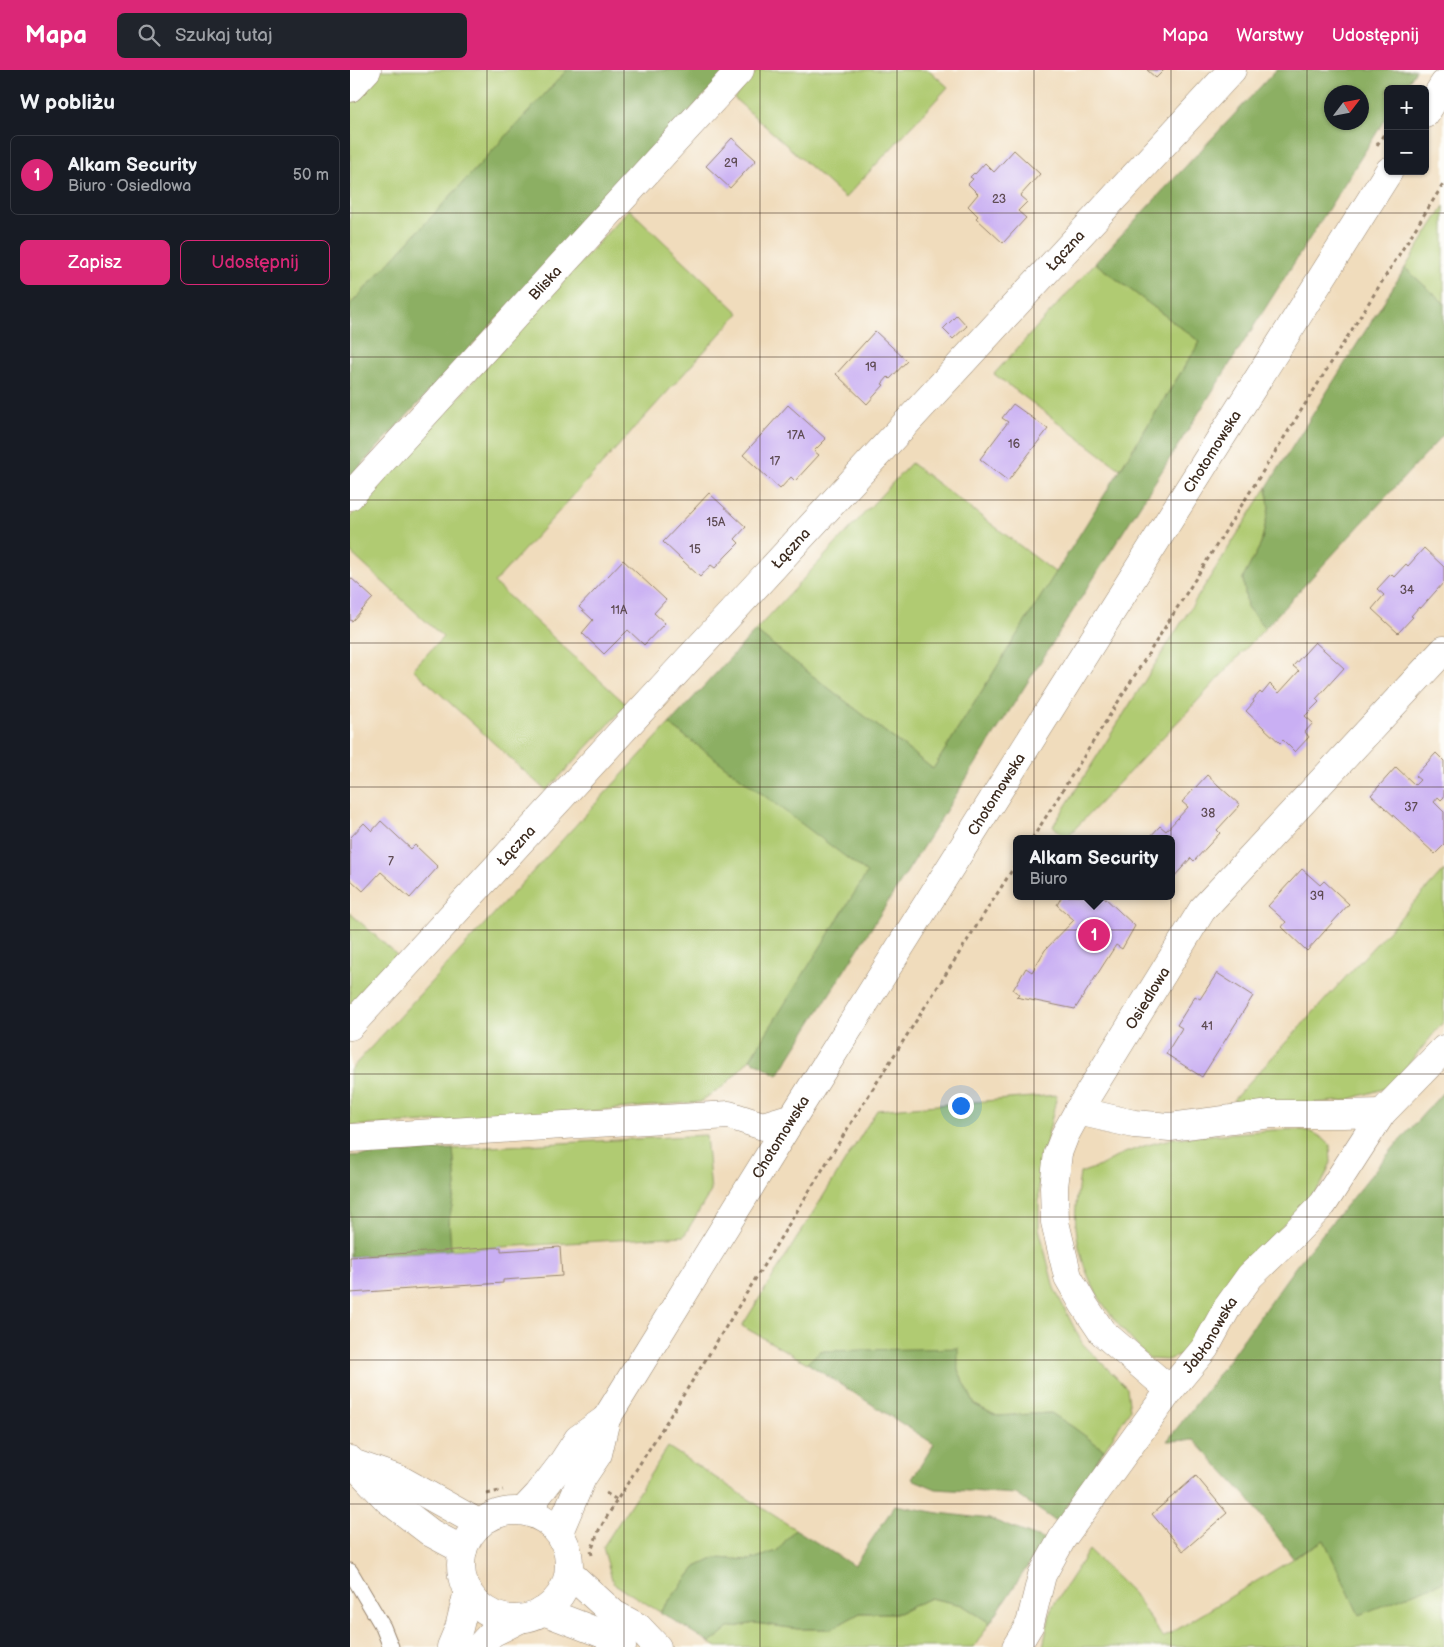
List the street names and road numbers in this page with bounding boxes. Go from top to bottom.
street label: Łączna [1042,227,1089,275]
street label: Bliska [525,262,566,304]
street label: Chotomowska [1180,407,1246,497]
street label: Łączna [768,524,815,573]
street label: Chotomowska [964,750,1030,839]
street label: Łączna [493,822,540,871]
street label: Osiedlowa [1122,964,1174,1033]
street label: Chotomowska [748,1092,814,1182]
street label: Jabłonowska [1179,1293,1242,1378]

